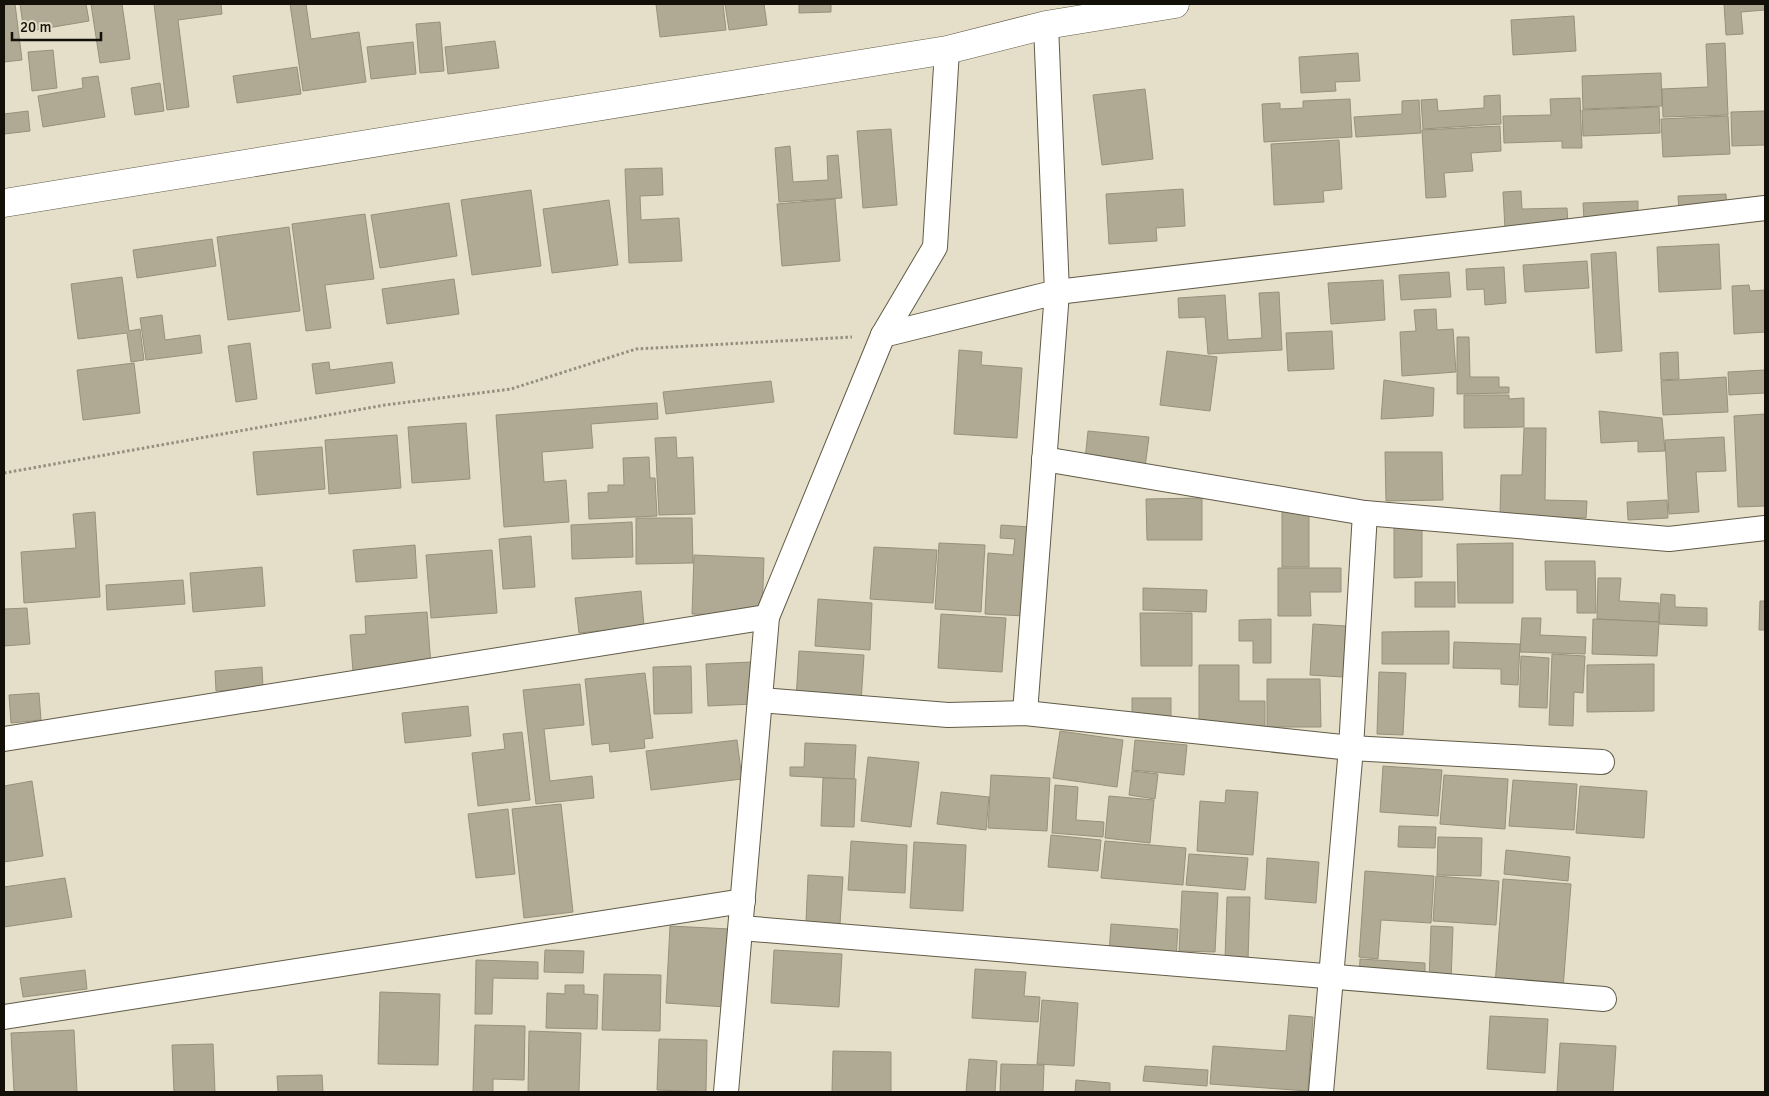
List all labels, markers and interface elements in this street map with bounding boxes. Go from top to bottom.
scale bar [12,10,101,42]
text: 20 m [20,18,51,36]

